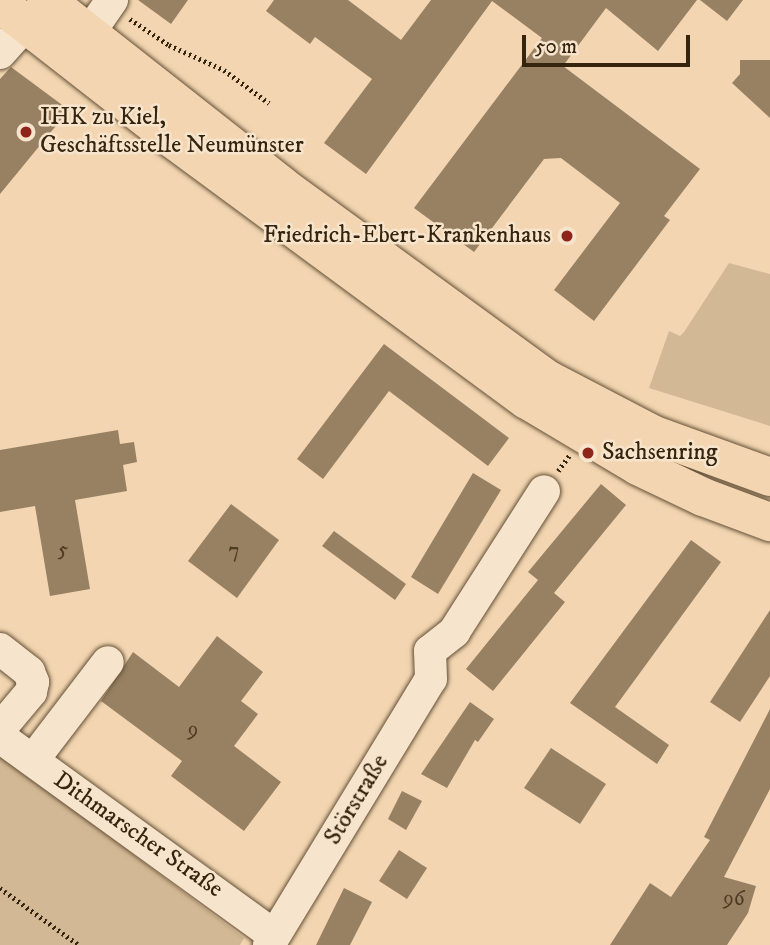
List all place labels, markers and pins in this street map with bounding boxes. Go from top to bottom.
place label: IHK zu Kiel, Geschäftsstelle Neumünster [40,104,304,160]
marker: IHK zu Kiel, Geschäftsstelle Neumünster [18,124,34,140]
place label: Friedrich-Ebert-Krankenhaus [263,222,551,250]
marker: Friedrich-Ebert-Krankenhaus [557,226,577,246]
place label: Sachsenring [602,439,718,467]
marker: Sachsenring [580,445,596,461]

